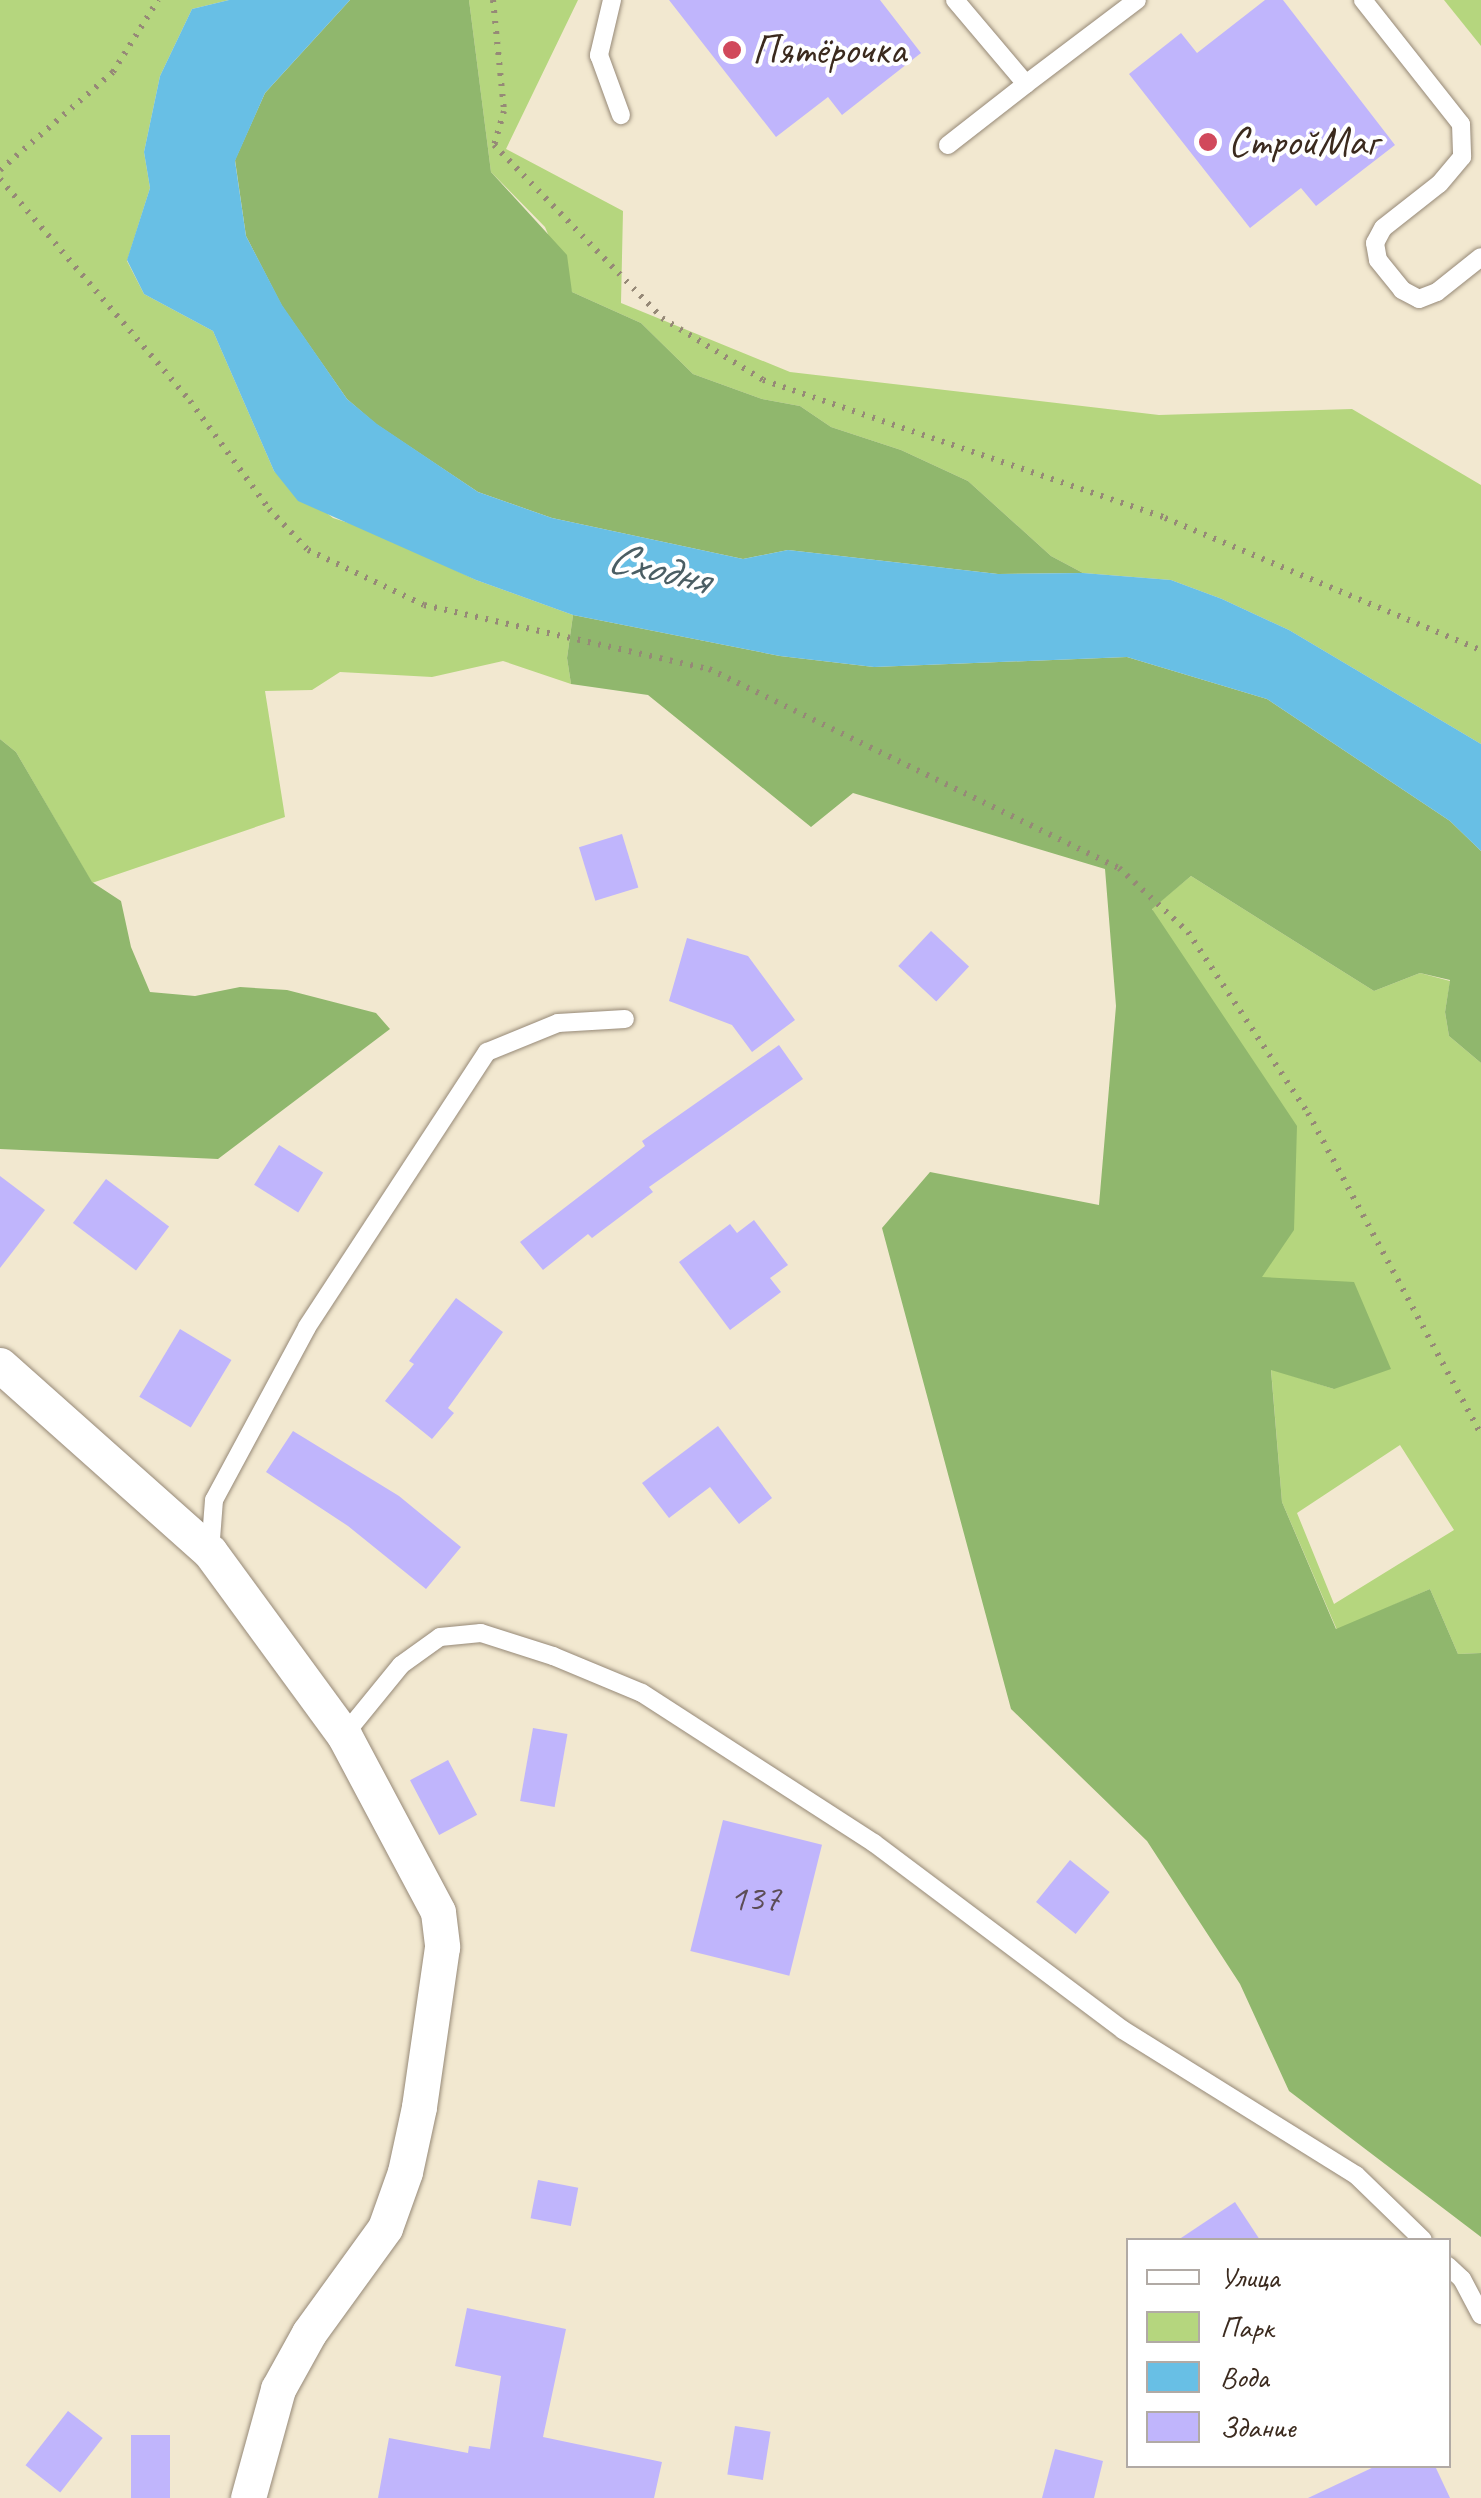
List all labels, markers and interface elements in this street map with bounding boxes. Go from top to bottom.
place label: Пятёрочка [752,25,906,75]
marker: Пятёрочка [721,39,743,61]
place label: СтройМаг [1228,117,1378,167]
marker: СтройМаг [1197,131,1219,153]
water label: Сходня [603,530,713,606]
house number: 137 [729,1875,781,1921]
legend [1126,2238,1451,2468]
text: Улица [1220,2258,1279,2296]
text: Парк [1220,2308,1274,2346]
text: Вода [1220,2358,1269,2396]
text: Здание [1220,2408,1295,2446]

